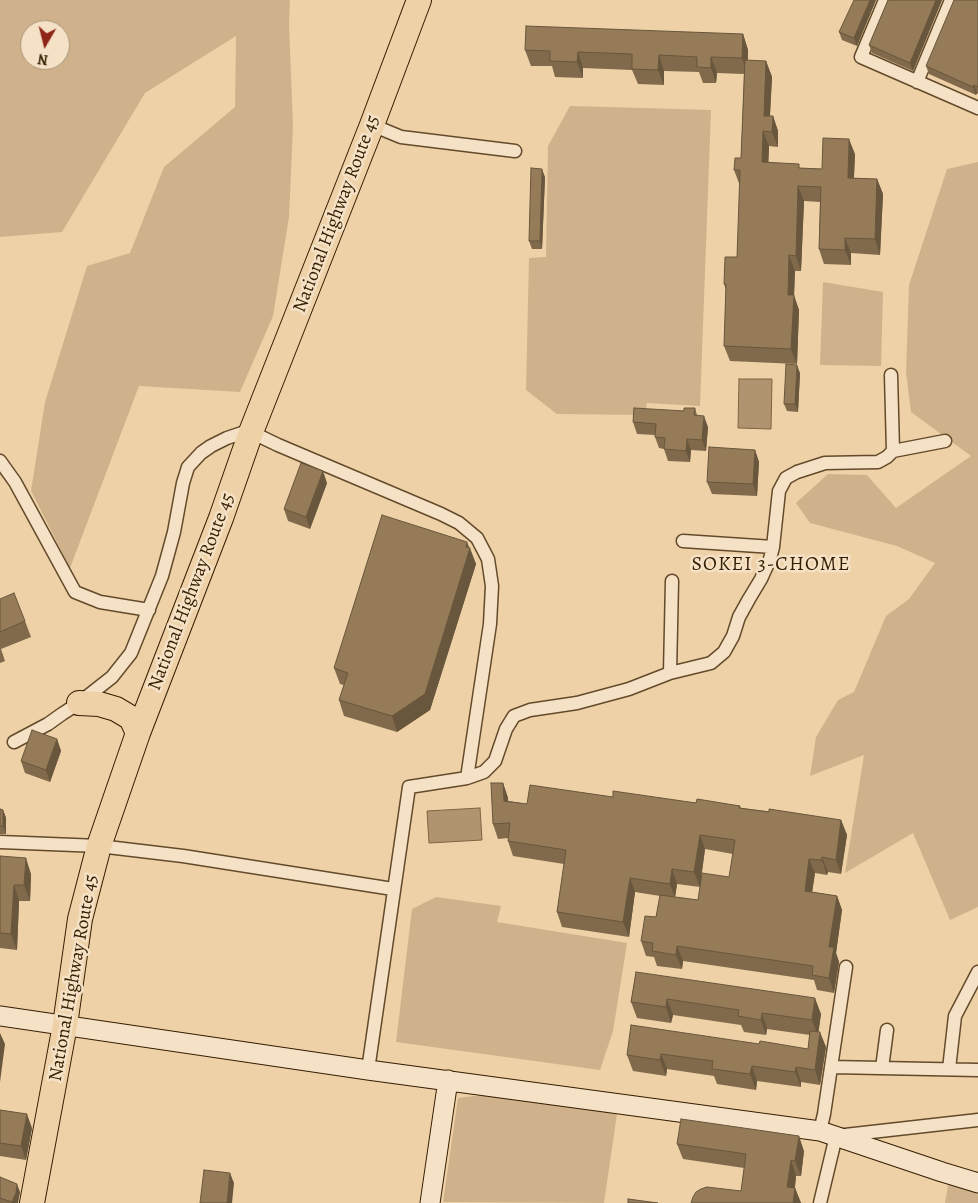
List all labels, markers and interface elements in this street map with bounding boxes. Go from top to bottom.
north arrow [20,20,70,70]
text: N [37,49,49,69]
street label: National Highway Route 45 [289,112,385,316]
street label: National Highway Route 45 [144,490,240,694]
district label: SOKEI 3-CHOME [690,553,852,577]
street label: National Highway Route 45 [45,873,103,1083]

